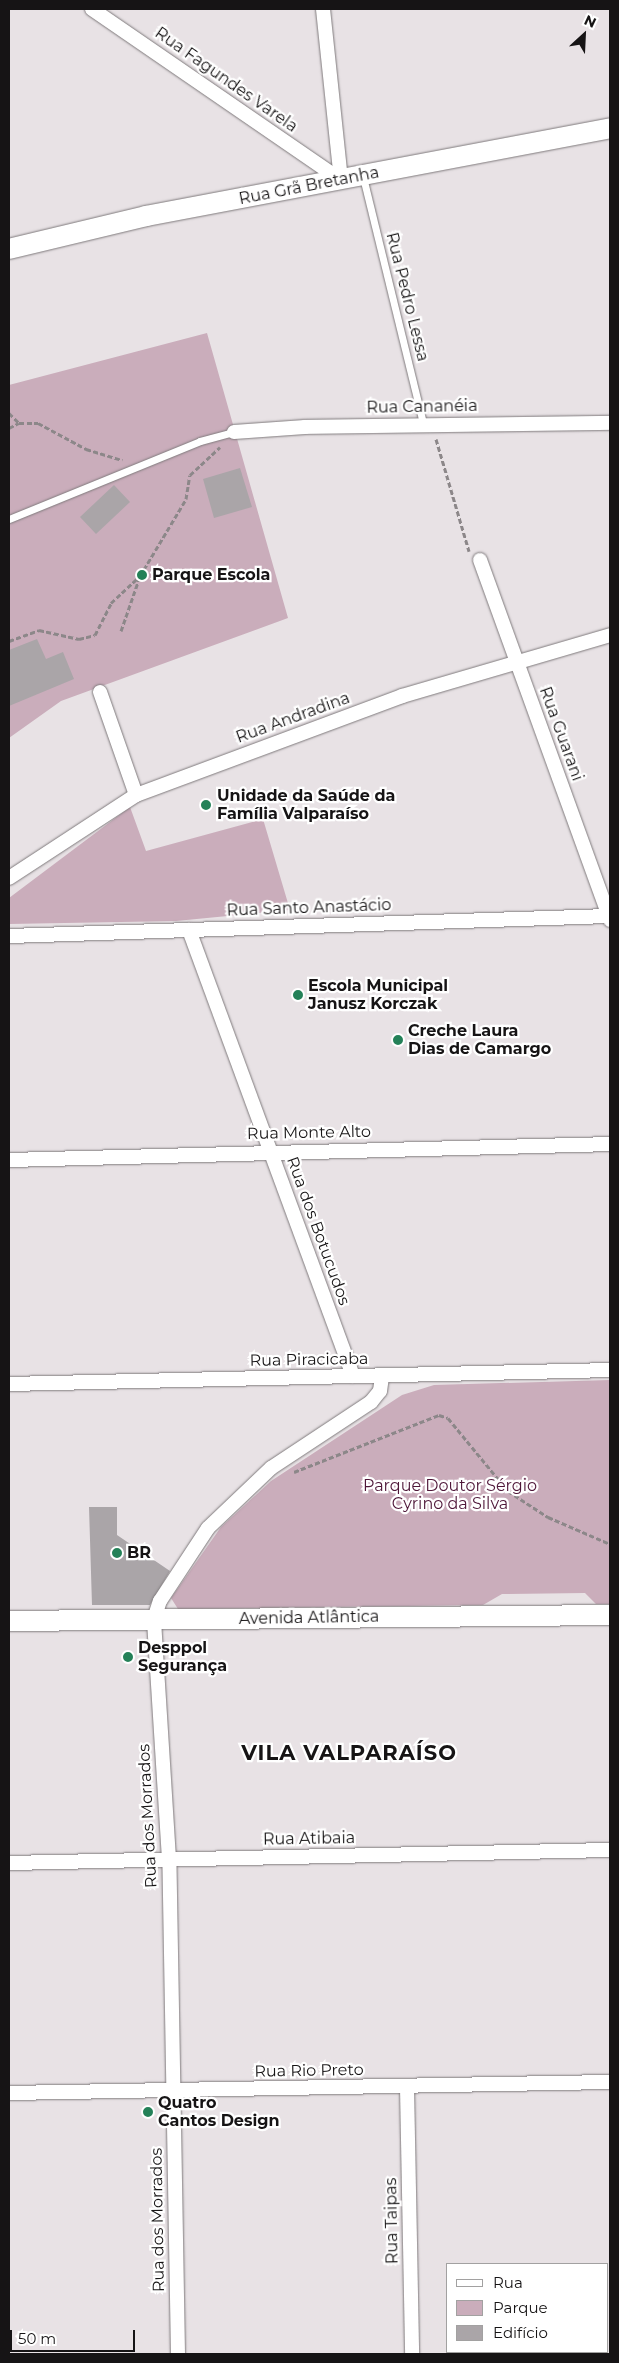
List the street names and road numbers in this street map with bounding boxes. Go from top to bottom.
street label: Rua Fagundes Varela [151,24,301,136]
street label: Rua Grã Bretanha [237,163,381,209]
street label: Rua Pedro Lessa [382,231,432,363]
street label: Rua Cananéia [366,396,478,418]
street label: Rua Guarani [535,684,587,784]
street label: Rua Andradina [233,689,353,747]
street label: Rua Santo Anastácio [226,896,392,920]
street label: Rua Monte Alto [247,1122,371,1144]
street label: Rua dos Botucudos [282,1154,354,1308]
street label: Rua Piracicaba [249,1349,369,1371]
street label: Avenida Atlântica [239,1607,379,1629]
street label: Rua dos Morrados [135,1743,161,1889]
street label: Rua Atibaia [263,1829,355,1849]
street label: Rua Rio Preto [254,2060,364,2082]
street label: Rua dos Morrados [147,2148,169,2292]
street label: Rua Taipas [382,2178,402,2264]

